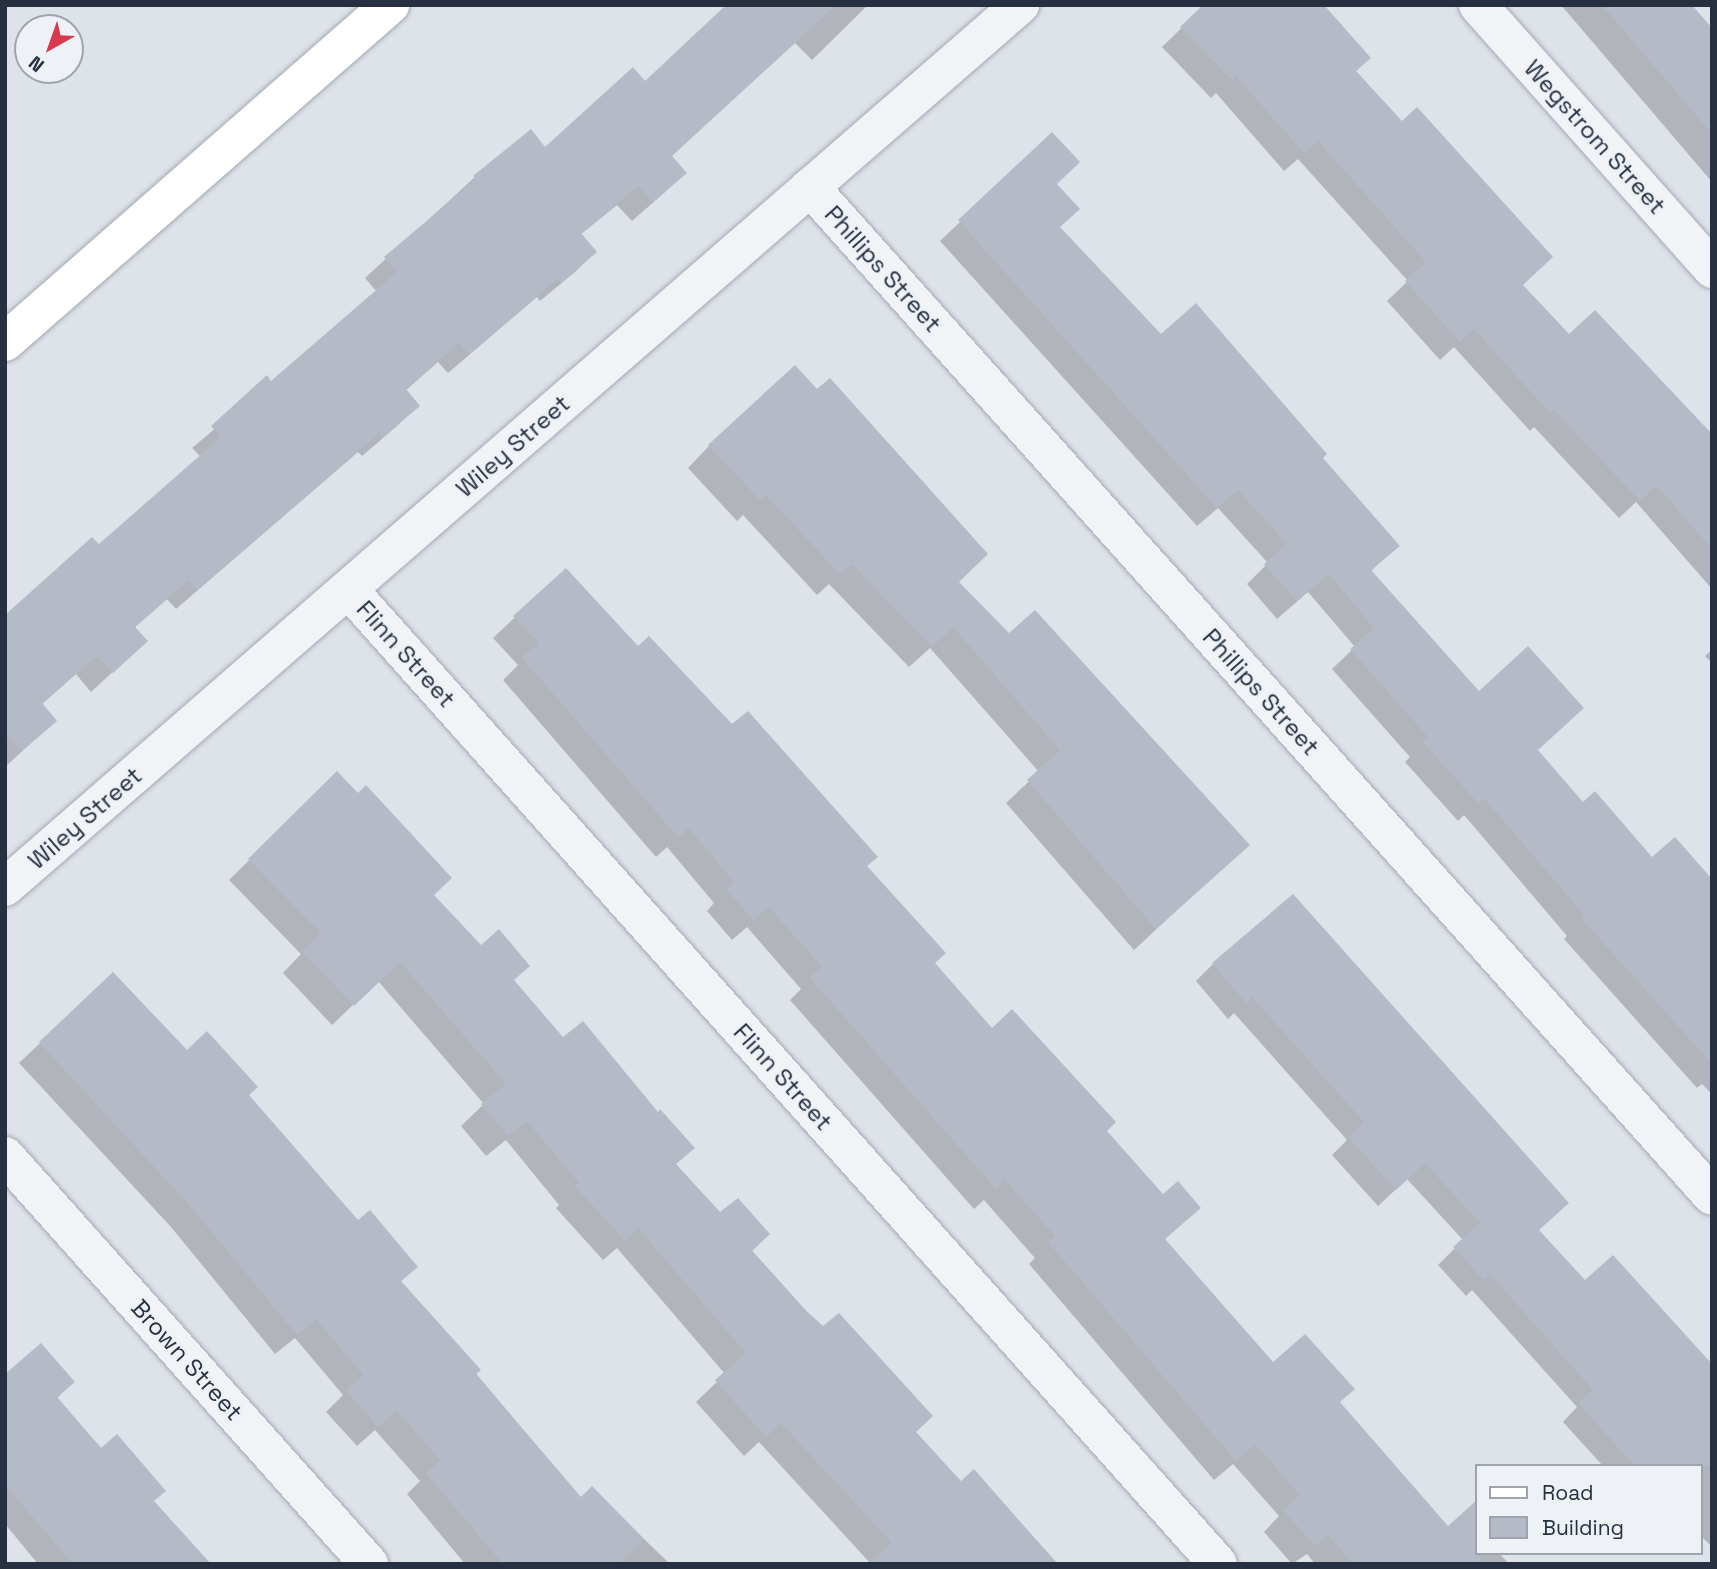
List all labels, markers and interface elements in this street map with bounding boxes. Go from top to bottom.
north arrow [14,14,84,84]
text: N [24,50,49,78]
street label: Wegstrom Street [1518,54,1672,220]
street label: Phillips Street [819,200,947,338]
street label: Wiley Street [450,389,576,503]
street label: Flinn Street [351,595,461,713]
street label: Phillips Street [1197,623,1325,761]
street label: Wiley Street [22,761,148,875]
street label: Flinn Street [728,1018,838,1136]
street label: Brown Street [125,1294,249,1426]
legend [1476,1464,1703,1555]
text: Road [1542,1479,1594,1506]
text: Building [1542,1514,1624,1541]

